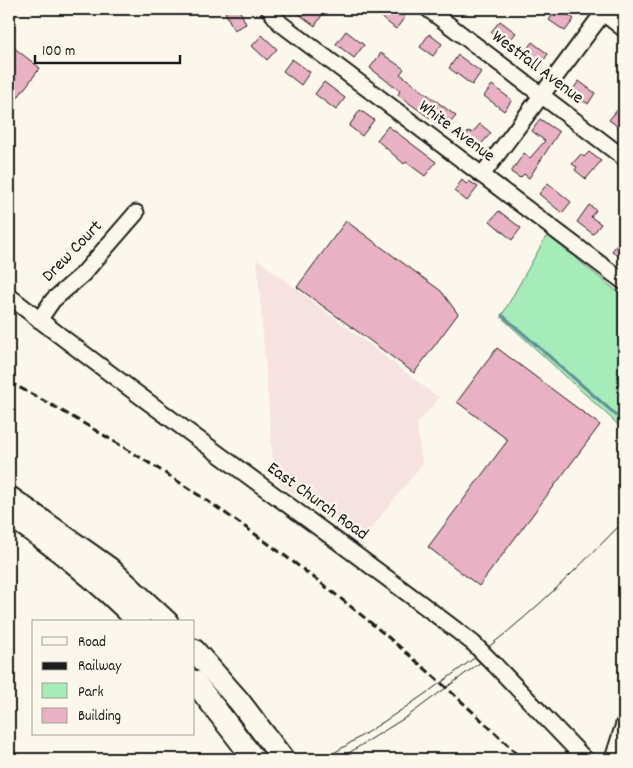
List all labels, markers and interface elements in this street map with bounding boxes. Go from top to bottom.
street label: Westfall Avenue [486,25,588,111]
scale bar [35,32,180,64]
text: 100 m [42,41,75,63]
street label: White Avenue [413,95,499,169]
street label: Drew Court [37,215,109,289]
street label: East Church Road [261,457,373,547]
legend [32,620,195,736]
text: Road [78,632,106,654]
text: Railway [78,656,122,678]
text: Park [78,682,104,704]
text: Building [78,706,121,728]

